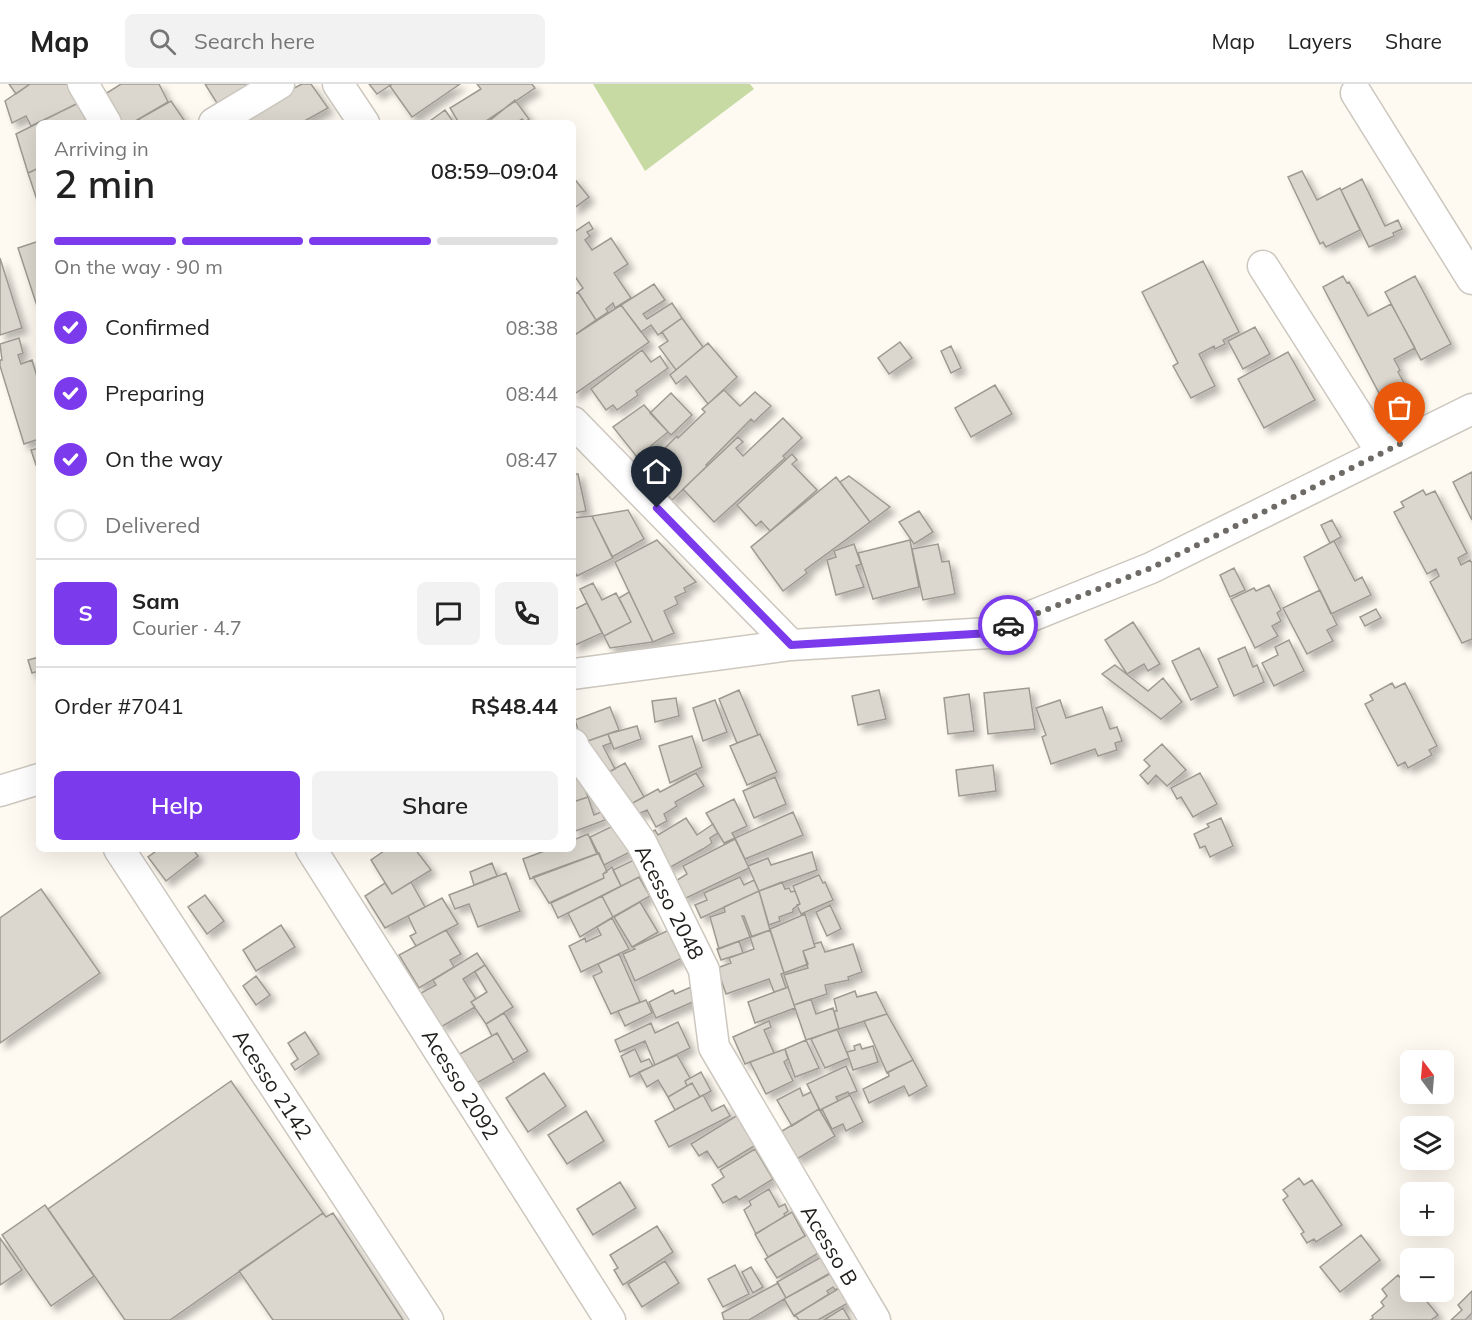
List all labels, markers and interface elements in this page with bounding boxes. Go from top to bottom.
search box [125,14,545,68]
text: Map [30,24,89,59]
icon: search [146,25,179,58]
text: Search here [194,27,315,55]
text: Map [1212,28,1255,54]
text: Layers [1288,28,1352,54]
text: Share [1385,28,1442,54]
text: Arriving in [54,136,149,161]
text: 08:59–09:04 [431,157,558,185]
text: 2 min [54,159,155,208]
text: On the way · 90 m [54,254,223,279]
icon: check [54,311,87,344]
text: Confirmed [105,313,210,341]
text: 08:38 [505,315,558,340]
icon: check [54,377,87,410]
text: Preparing [105,379,205,407]
text: 08:44 [505,381,558,406]
pin [1374,382,1425,444]
icon: bag [1383,391,1416,424]
icon: check [54,443,87,476]
text: On the way [105,445,223,473]
pin [631,446,682,508]
text: 08:47 [505,447,558,472]
icon: home [640,455,673,488]
text: Delivered [105,511,200,539]
button: chat [417,582,480,645]
button: phone [495,582,558,645]
text: Sam [132,587,180,615]
courier [978,595,1038,655]
text: S [78,599,93,627]
icon: car [992,609,1025,642]
text: Courier · 4.7 [132,615,242,640]
text: Order #7041 [54,692,184,720]
text: R$48.44 [471,692,558,720]
button: Help [54,771,300,840]
button: Share [312,771,558,840]
street label: Acesso 2048 [630,840,710,964]
street label: Acesso 2142 [228,1024,318,1144]
street label: Acesso 2092 [417,1024,505,1144]
north arrow [1400,1050,1454,1104]
map controls [1400,1050,1454,1302]
button: layers [1400,1116,1454,1170]
button: + [1400,1182,1454,1236]
street label: Acesso B [796,1200,864,1290]
button: − [1400,1248,1454,1302]

